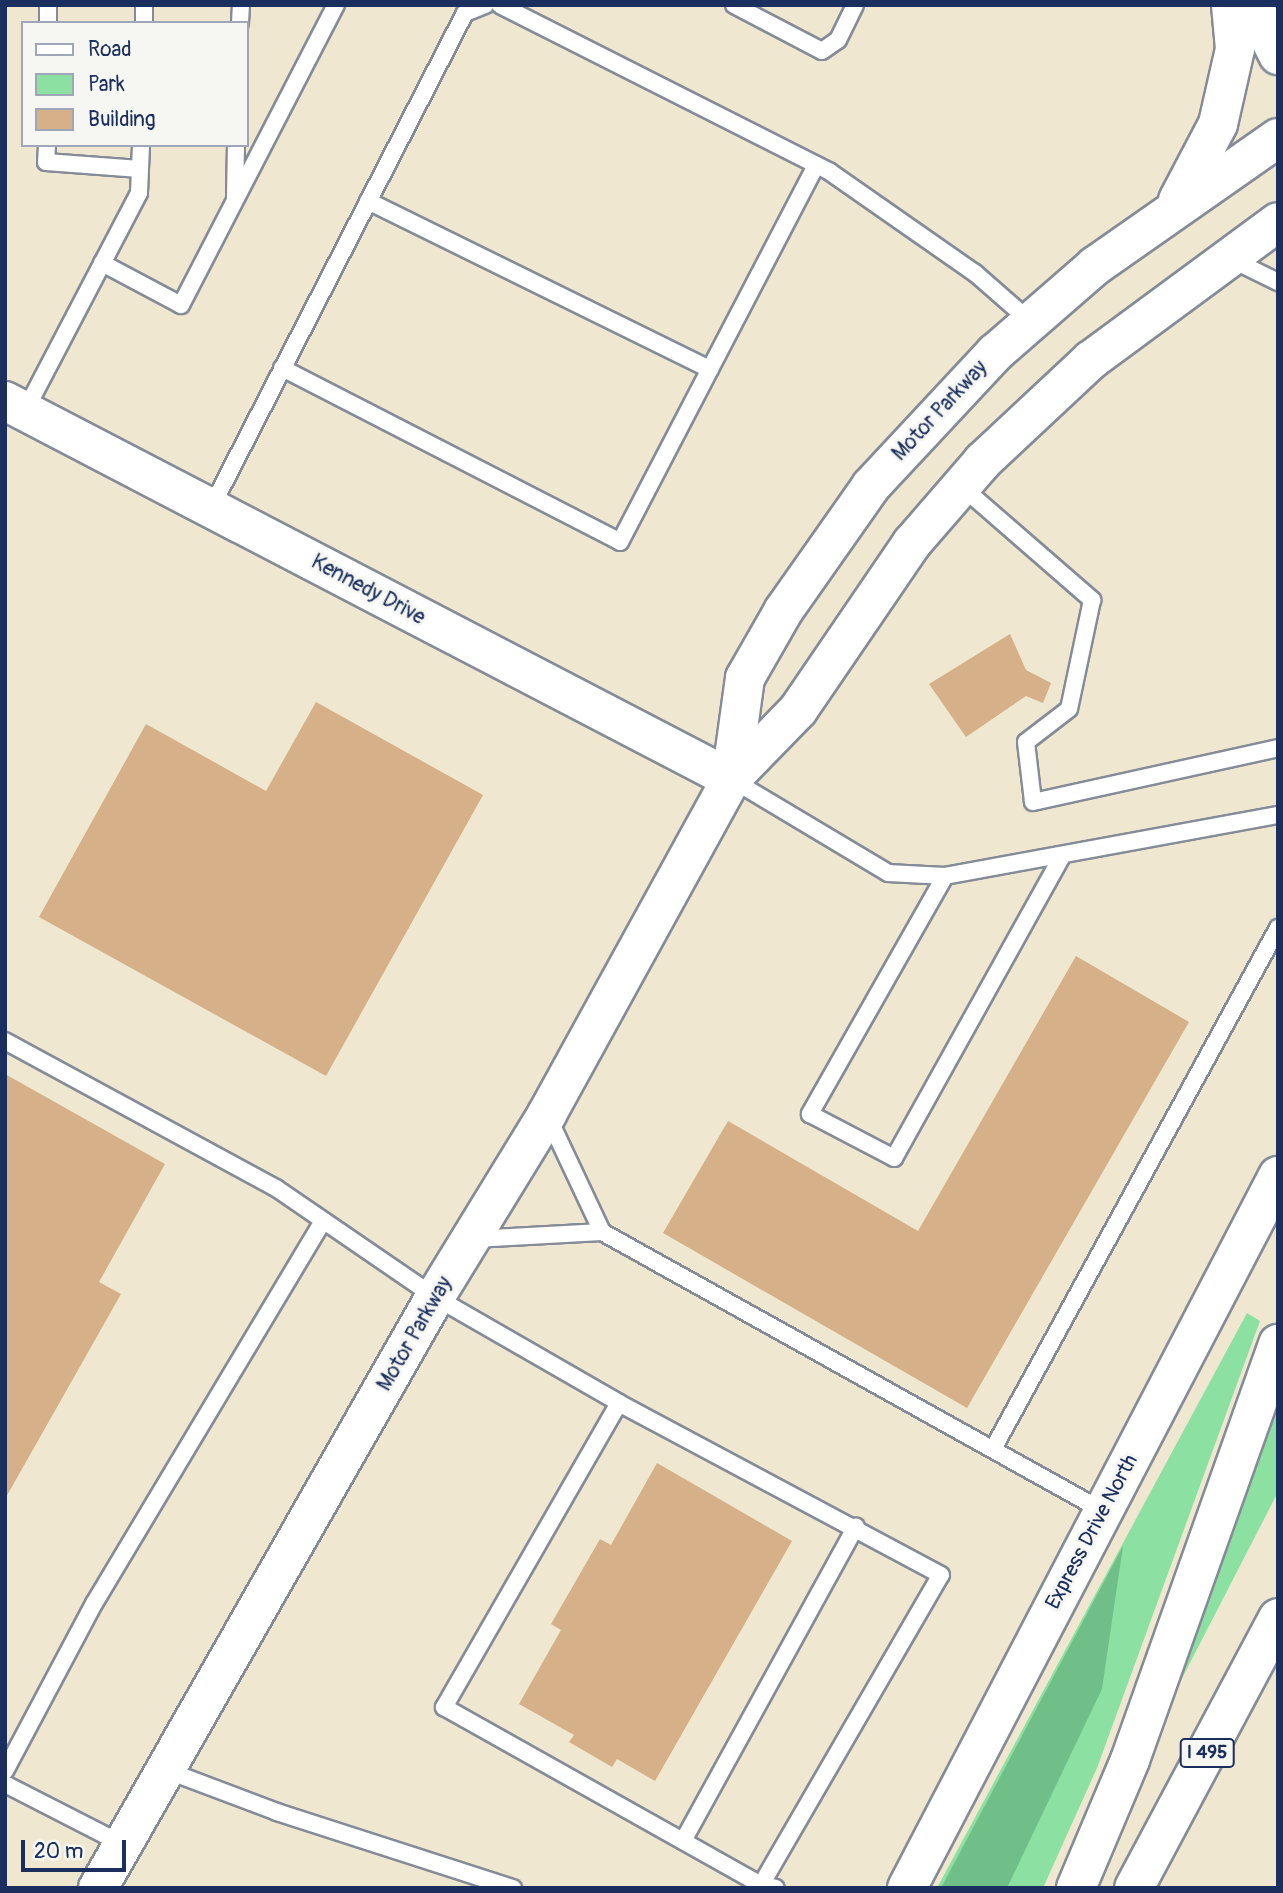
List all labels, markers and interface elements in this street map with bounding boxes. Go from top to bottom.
legend [21,21,248,147]
text: Road [88,36,132,63]
text: Park [88,71,125,98]
text: Building [88,106,155,133]
street label: Motor Parkway [887,356,993,466]
street label: Kennedy Drive [307,549,429,631]
street label: Motor Parkway [372,1272,458,1396]
street label: Express Drive North [1041,1450,1143,1614]
road number: I 495 [1179,1737,1235,1768]
scale bar [24,1826,130,1870]
text: 20 m [34,1838,83,1865]

